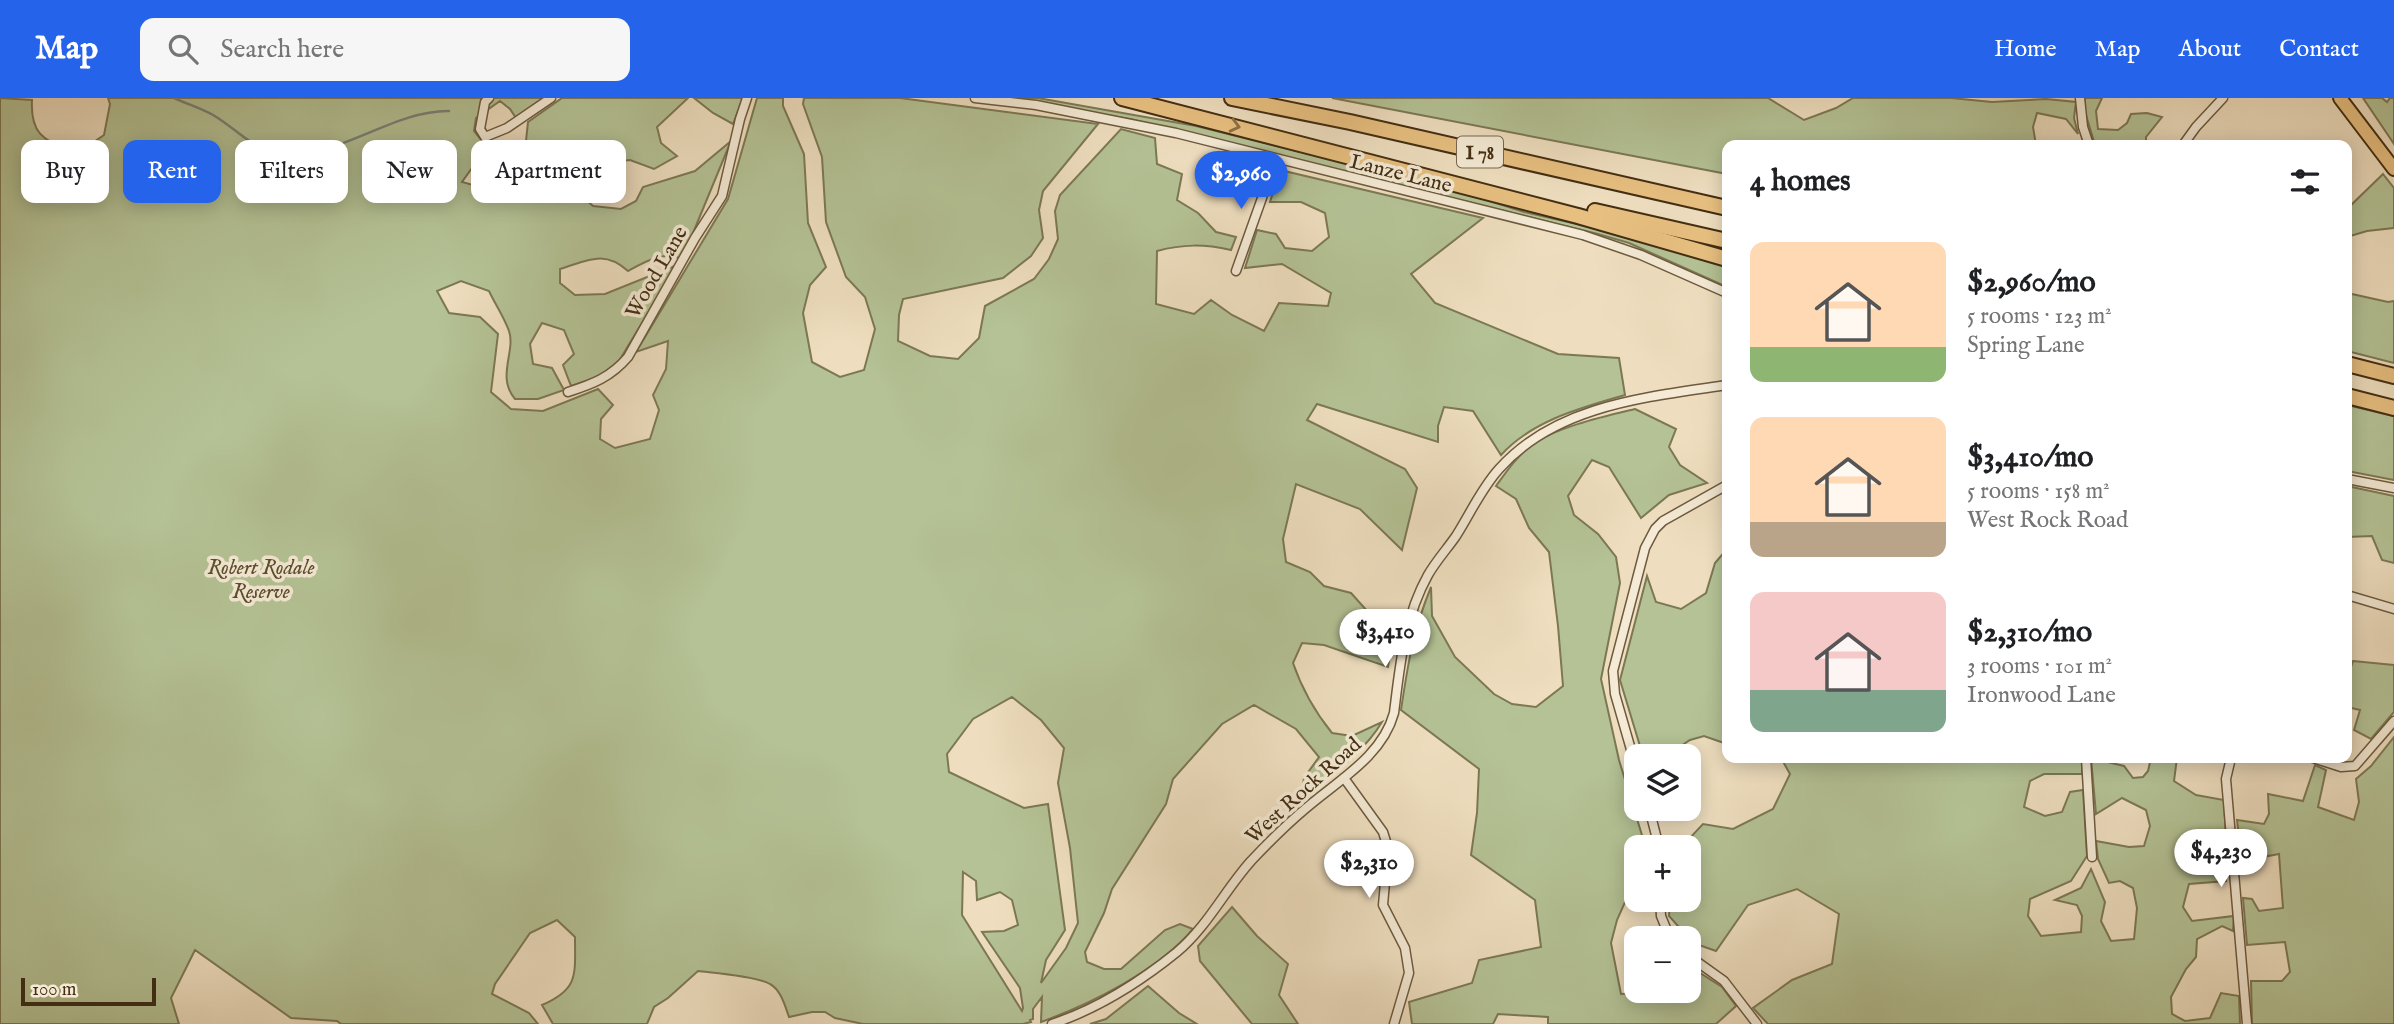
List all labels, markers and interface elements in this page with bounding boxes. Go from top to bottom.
search box [140,18,630,81]
text: Map [35,28,98,70]
icon: search [164,30,202,68]
text: Search here [220,33,344,66]
text: Home [1994,34,2057,65]
text: Map [2095,34,2141,65]
text: About [2179,34,2241,65]
text: Contact [2279,34,2359,65]
one-way arrow [1229,118,1241,132]
road number: I 78 [1457,136,1503,168]
chip: Buy [21,140,109,203]
chip: Rent [123,140,221,203]
chip: Filters [235,140,348,203]
chip: New [362,140,457,203]
chip: Apartment [471,140,626,203]
street label: Lanze Lane [1347,149,1455,200]
pin: $2,960 [1184,152,1298,211]
text: $2,960 [1211,159,1271,188]
text: 4 homes [1750,163,1851,201]
icon: filters [2286,163,2324,201]
street label: Wood Lane [620,221,695,324]
text: $2,960/mo [1967,264,2096,302]
icon: home [1806,270,1890,354]
text: 5 rooms · 123 m² [1967,302,2112,331]
text: Spring Lane [1967,331,2085,360]
text: $3,410/mo [1967,439,2093,477]
icon: home [1806,445,1890,529]
text: 5 rooms · 158 m² [1967,477,2110,506]
text: West Rock Road [1967,506,2128,535]
park label: Robert Rodale Reserve [207,555,315,606]
pin: $3,410 [1328,610,1442,669]
text: $2,310/mo [1967,614,2092,652]
text: $3,410 [1355,617,1415,646]
icon: home [1806,620,1890,704]
text: 3 rooms · 101 m² [1967,652,2112,681]
text: Ironwood Lane [1967,681,2116,710]
street label: West Rock Road [1240,731,1368,850]
map controls [1624,744,1701,1003]
button: layers [1624,744,1701,821]
pin: $4,230 [2164,830,2278,889]
button: + [1624,835,1701,912]
text: $4,230 [2190,837,2252,866]
pin: $2,310 [1312,840,1426,900]
text: $2,310 [1340,848,1398,877]
button: − [1624,926,1701,1003]
scale bar [21,975,156,1007]
text: 100 m [32,978,76,1002]

